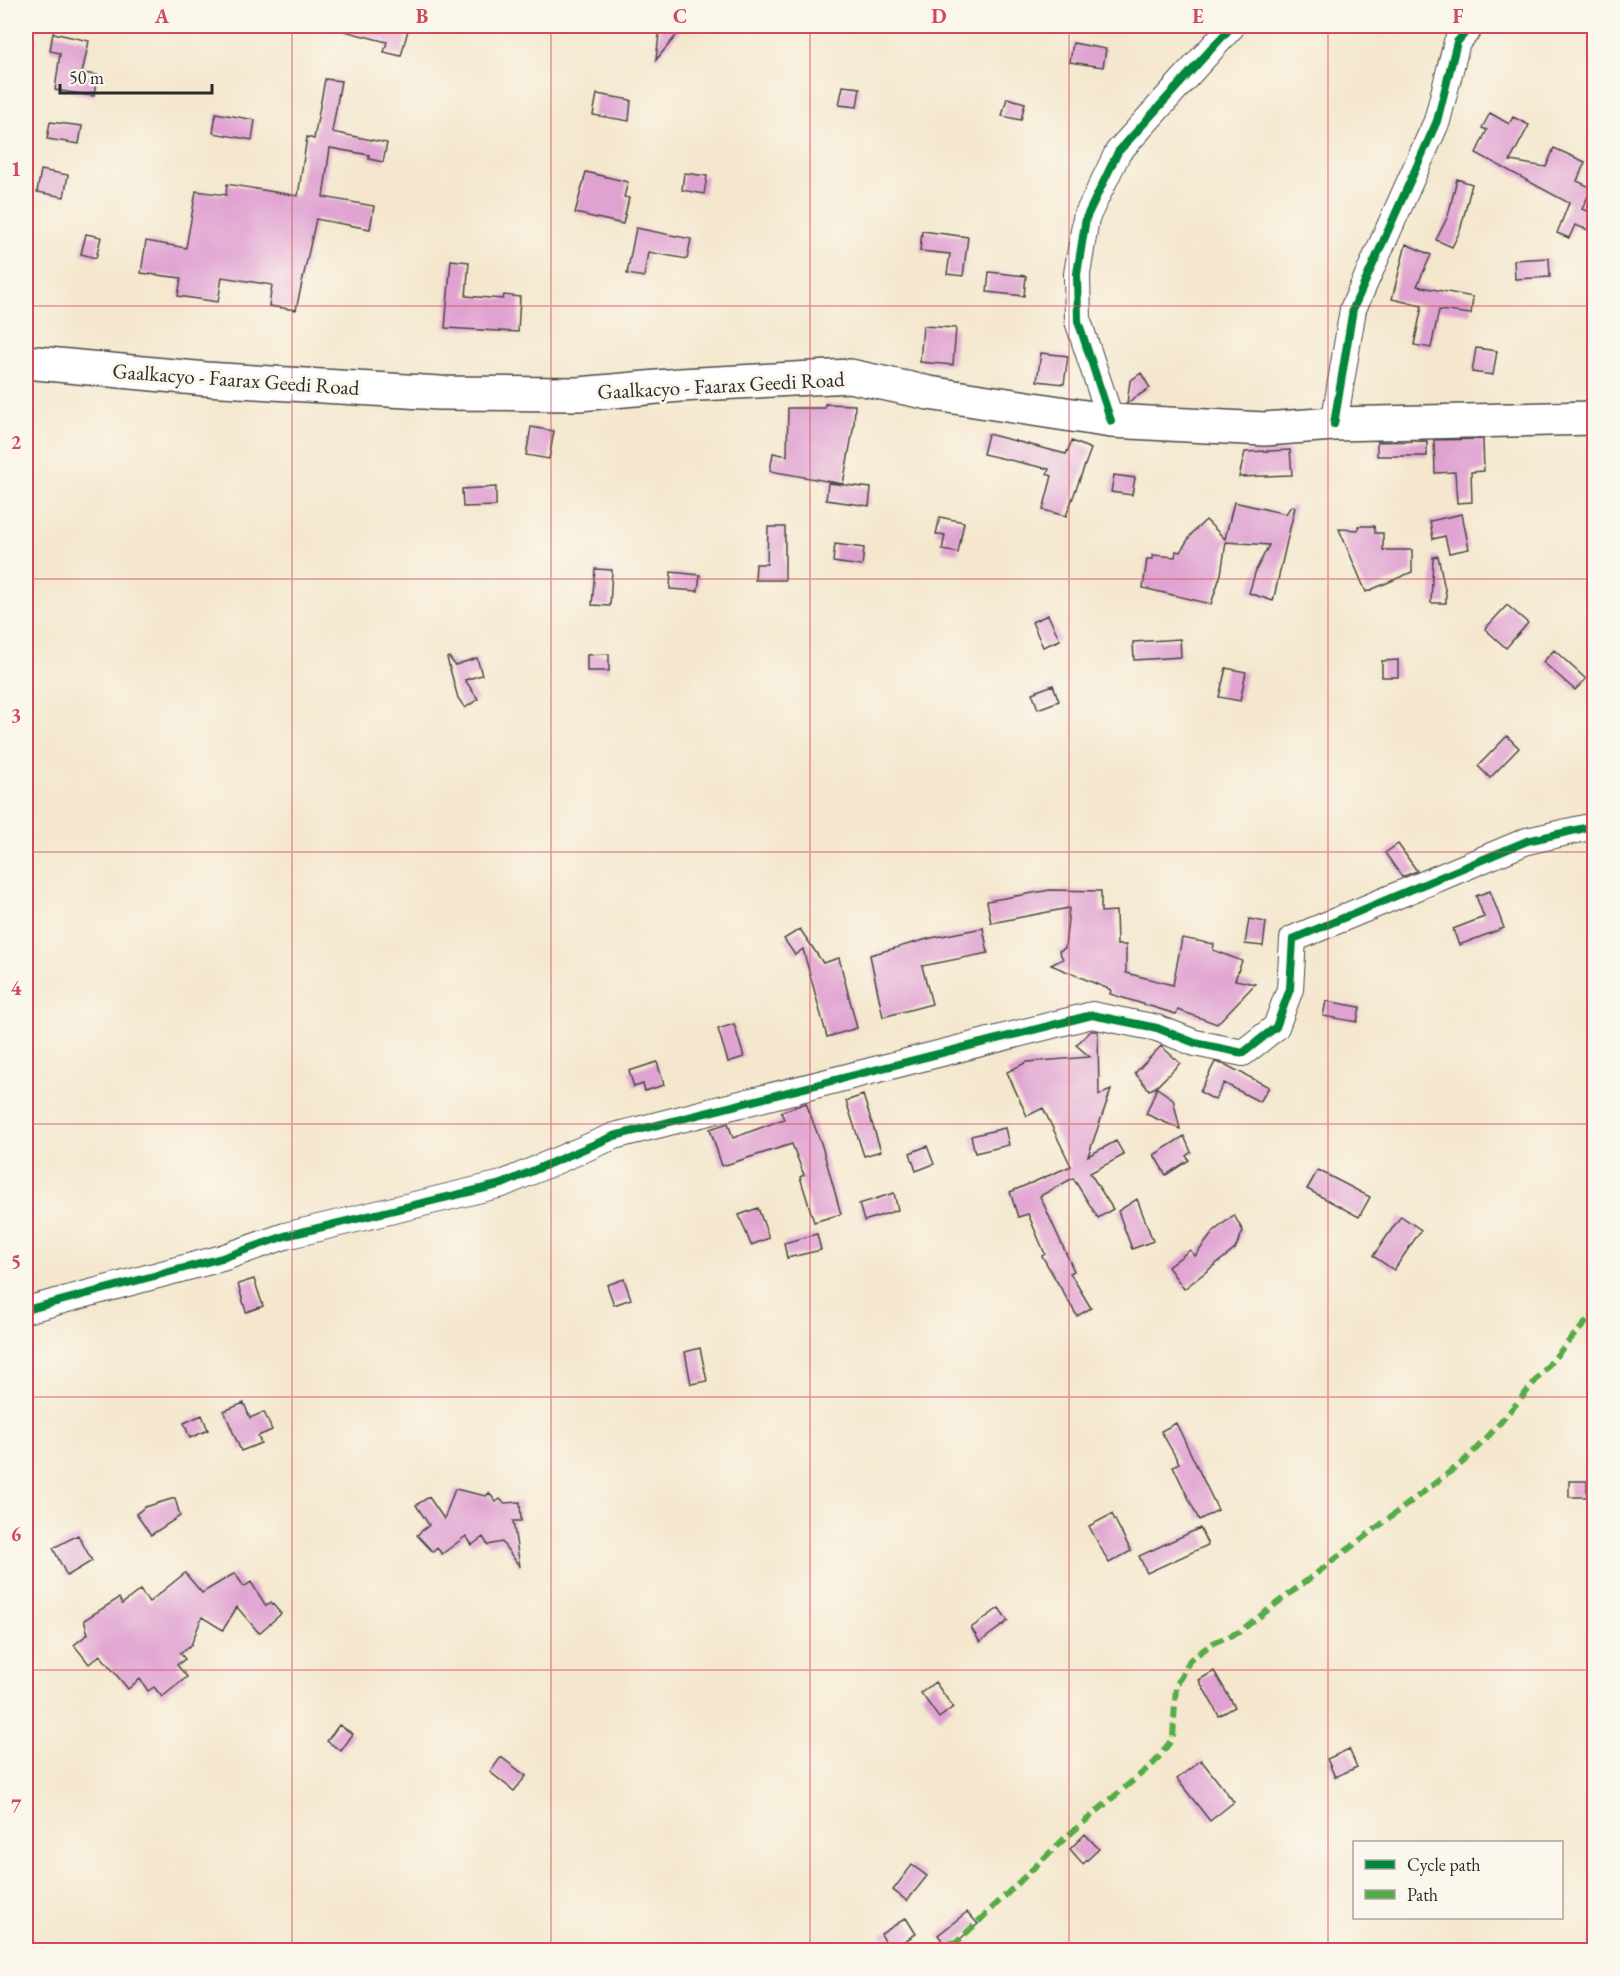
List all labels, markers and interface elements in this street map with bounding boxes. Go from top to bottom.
text: A [154,3,170,29]
text: B [416,3,428,29]
text: C [673,3,687,29]
text: D [931,3,947,29]
text: E [1192,3,1204,29]
text: F [1453,3,1464,29]
scale bar [60,57,212,95]
text: 50 m [69,66,104,89]
text: 1 [11,156,21,182]
street label: Gaalkacyo - Faarax Geedi Road [112,357,361,401]
street label: Gaalkacyo - Faarax Geedi Road [597,365,846,405]
text: 2 [11,429,22,455]
text: 3 [11,702,21,728]
text: 4 [11,975,22,1001]
text: 5 [11,1248,21,1274]
text: 6 [11,1521,22,1547]
text: 7 [11,1793,22,1819]
legend [1353,1841,1563,1919]
text: Cycle path [1407,1853,1481,1876]
text: Path [1407,1883,1438,1906]

